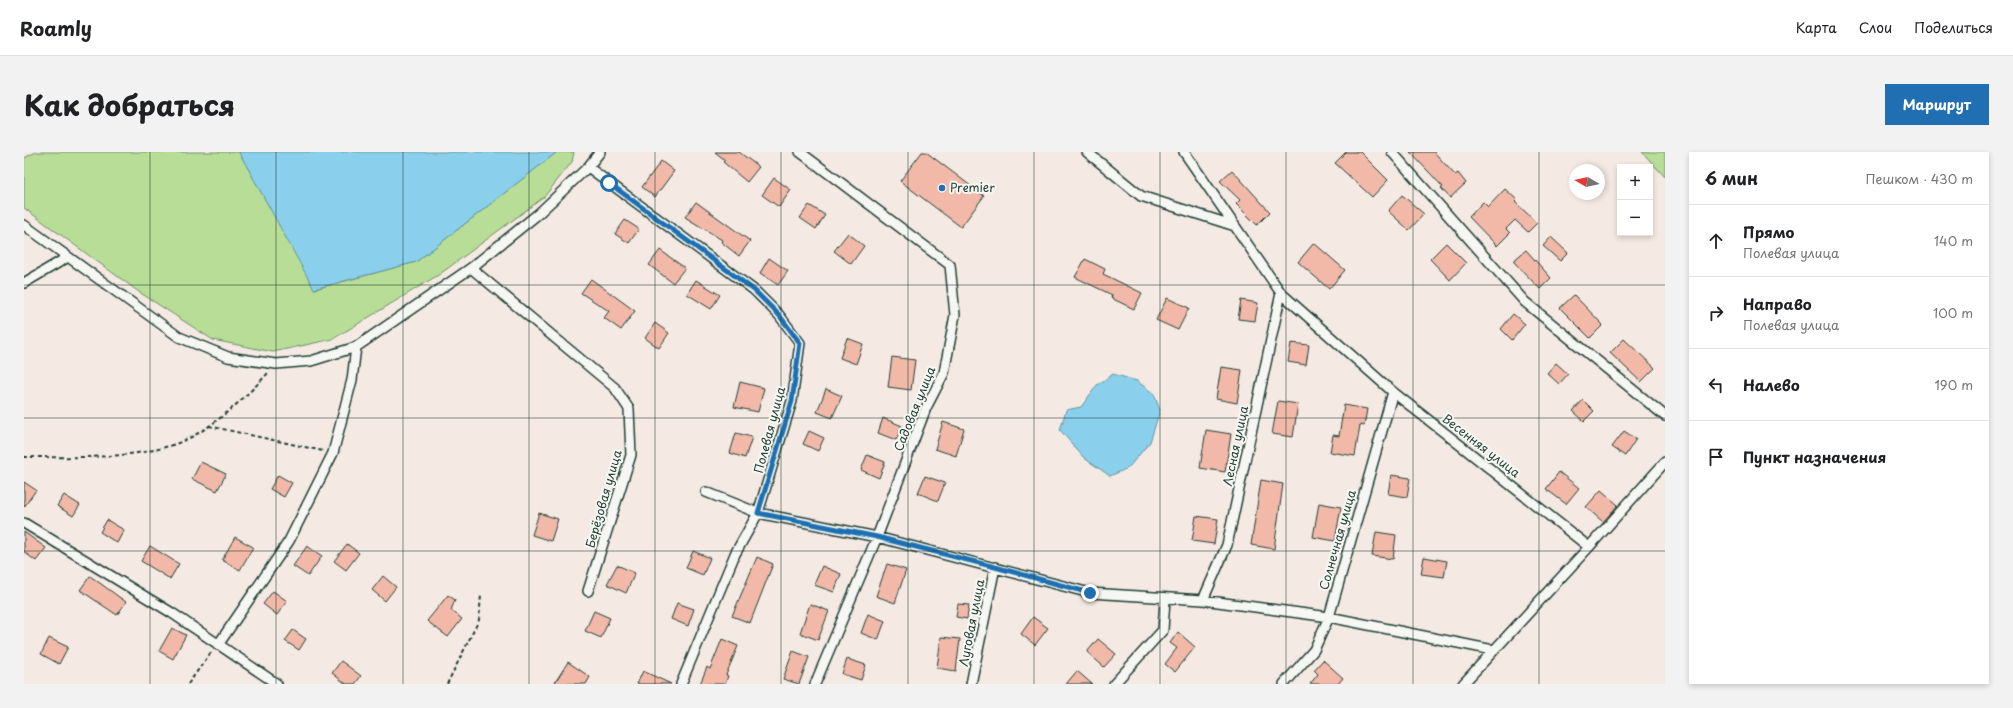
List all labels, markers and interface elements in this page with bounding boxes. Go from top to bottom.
text: Roamly [20,14,92,42]
text: Карта [1796,17,1837,38]
text: Слои [1859,17,1892,38]
text: Поделиться [1914,17,1993,38]
text: Как добраться [24,83,235,126]
button: Маршрут [1885,84,1989,125]
north arrow [1569,164,1605,200]
map controls [1617,164,1653,236]
button: + [1617,164,1653,200]
text: 6 мин [1705,165,1758,191]
text: Пешком · 430 m [1865,169,1973,188]
route start [600,174,618,192]
place label: Premier [950,178,995,196]
marker: Premier [937,183,947,193]
button: − [1617,200,1653,236]
text: Прямо [1743,220,1794,243]
icon: ahead [1705,230,1727,252]
text: 140 m [1934,231,1973,250]
text: Полевая улица [1743,243,1839,262]
text: Направо [1743,292,1812,315]
icon: right [1705,302,1727,324]
text: 100 m [1933,303,1973,322]
text: Полевая улица [1743,315,1839,334]
street label: Садовая улица [889,363,939,454]
text: Налево [1743,373,1800,396]
icon: left [1705,374,1727,396]
text: 190 m [1934,375,1973,394]
street label: Полевая улица [749,384,789,475]
street label: Лесная улица [1218,404,1252,488]
street label: Весенняя улица [1439,409,1525,482]
text: Пункт назначения [1743,445,1886,468]
icon: arrive [1705,446,1727,468]
street label: Берёзовая улица [580,447,626,550]
street label: Солнечная улица [1314,487,1360,592]
street label: Луговая улица [954,577,988,668]
route end [1081,584,1099,602]

